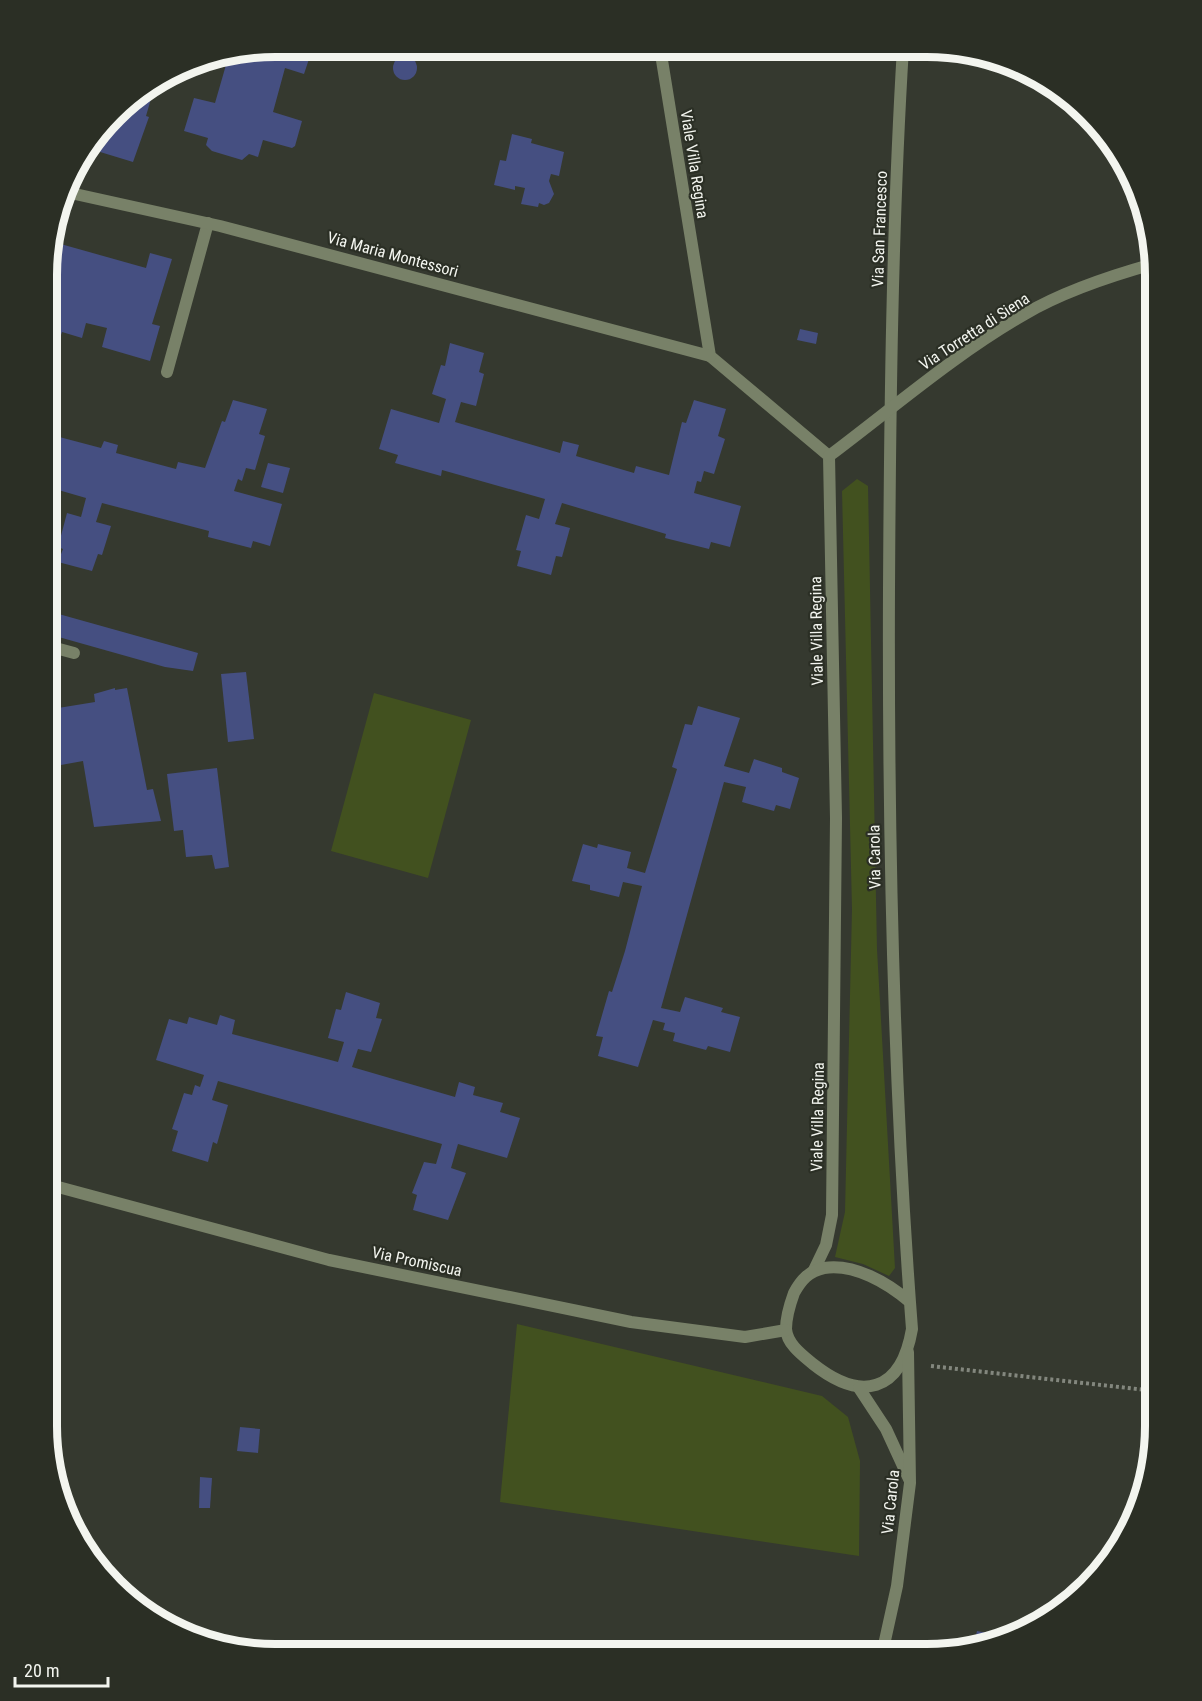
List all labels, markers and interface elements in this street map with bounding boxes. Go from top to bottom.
street label: Viale Villa Regina [677,109,712,220]
street label: Via San Francesco [868,171,891,288]
street label: Via Maria Montessori [325,228,460,281]
street label: Via Torretta di Siena [916,289,1033,374]
street label: Viale Villa Regina [806,576,827,686]
street label: Via Carola [864,824,885,890]
street label: Viale Villa Regina [807,1062,828,1172]
street label: Via Promiscua [370,1243,464,1280]
street label: Via Carola [878,1469,903,1535]
scale bar [15,1650,108,1688]
text: 20 m [24,1660,59,1681]

